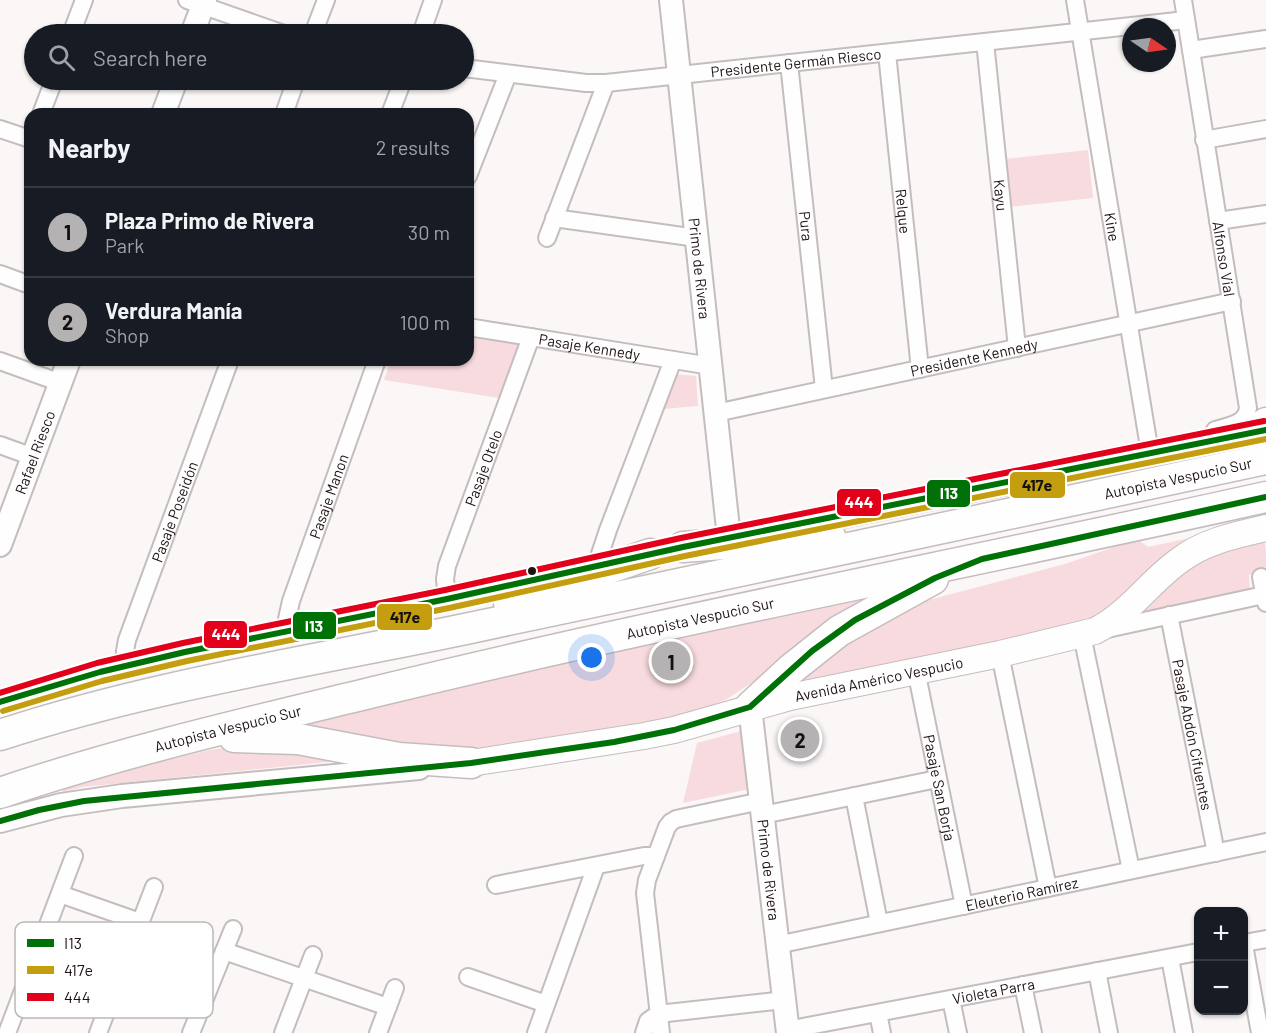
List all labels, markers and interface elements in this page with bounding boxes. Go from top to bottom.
north arrow [1122,18,1176,72]
search box [24,24,474,90]
icon: search [45,41,78,74]
text: Search here [93,44,207,70]
street label: Presidente Germán Riesco [710,44,882,81]
text: Nearby [48,132,130,163]
text: 2 results [376,135,450,159]
street label: Kayu [990,178,1012,212]
street label: Relque [892,188,915,234]
text: Plaza Primo de Rivera [105,207,314,233]
street label: Pura [796,210,817,242]
street label: Kine [1101,211,1124,243]
street label: Primo de Rivera [686,217,714,320]
text: 1 [64,220,71,244]
text: 30 m [408,220,450,244]
street label: Alfonso Vial [1209,220,1239,298]
text: Park [105,233,144,257]
text: Verdura Manía [105,297,242,323]
text: 2 [62,310,73,334]
text: 100 m [400,310,450,334]
text: Shop [105,323,149,347]
street label: Pasaje Kennedy [538,330,641,363]
street label: Presidente Kennedy [909,334,1039,380]
street label: Rafael Riesco [11,408,58,497]
street label: Pasaje Otelo [461,427,505,508]
street label: Pasaje Manon [305,451,352,541]
street label: Autopista Vespucio Sur [1102,453,1254,502]
street label: Pasaje Poseidón [147,459,201,565]
line badge: 417e [1009,471,1066,499]
text: 417e [1022,475,1053,494]
line badge: I13 [926,479,971,508]
text: I13 [940,483,958,502]
line badge: 444 [836,488,882,517]
text: 444 [844,492,874,511]
unlabelled marker [526,565,538,577]
street label: Autopista Vespucio Sur [625,593,776,642]
line badge: 417e [376,603,433,631]
text: 417e [390,607,421,626]
line badge: I13 [292,611,337,640]
text: I13 [305,616,323,635]
line badge: 444 [203,620,248,649]
text: 444 [211,624,241,643]
pin: 1 [652,638,690,684]
your location [577,643,606,672]
street label: Avenida Américo Vespucio [793,653,965,705]
street label: Pasaje Abdón Cifuentes [1169,658,1216,812]
street label: Autopista Vespucio Sur [152,701,304,755]
pin: 2 [780,716,820,762]
street label: Pasaje San Borja [920,733,960,842]
street label: Primo de Rivera [754,818,784,922]
street label: Eleuterio Ramírez [964,873,1080,914]
map controls [1194,907,1248,1015]
button: + [1194,907,1248,961]
legend [15,922,213,1018]
text: I13 [64,933,82,952]
text: 417e [64,960,93,979]
button: − [1194,961,1248,1015]
street label: Violeta Parra [951,974,1036,1007]
text: 444 [64,987,90,1006]

